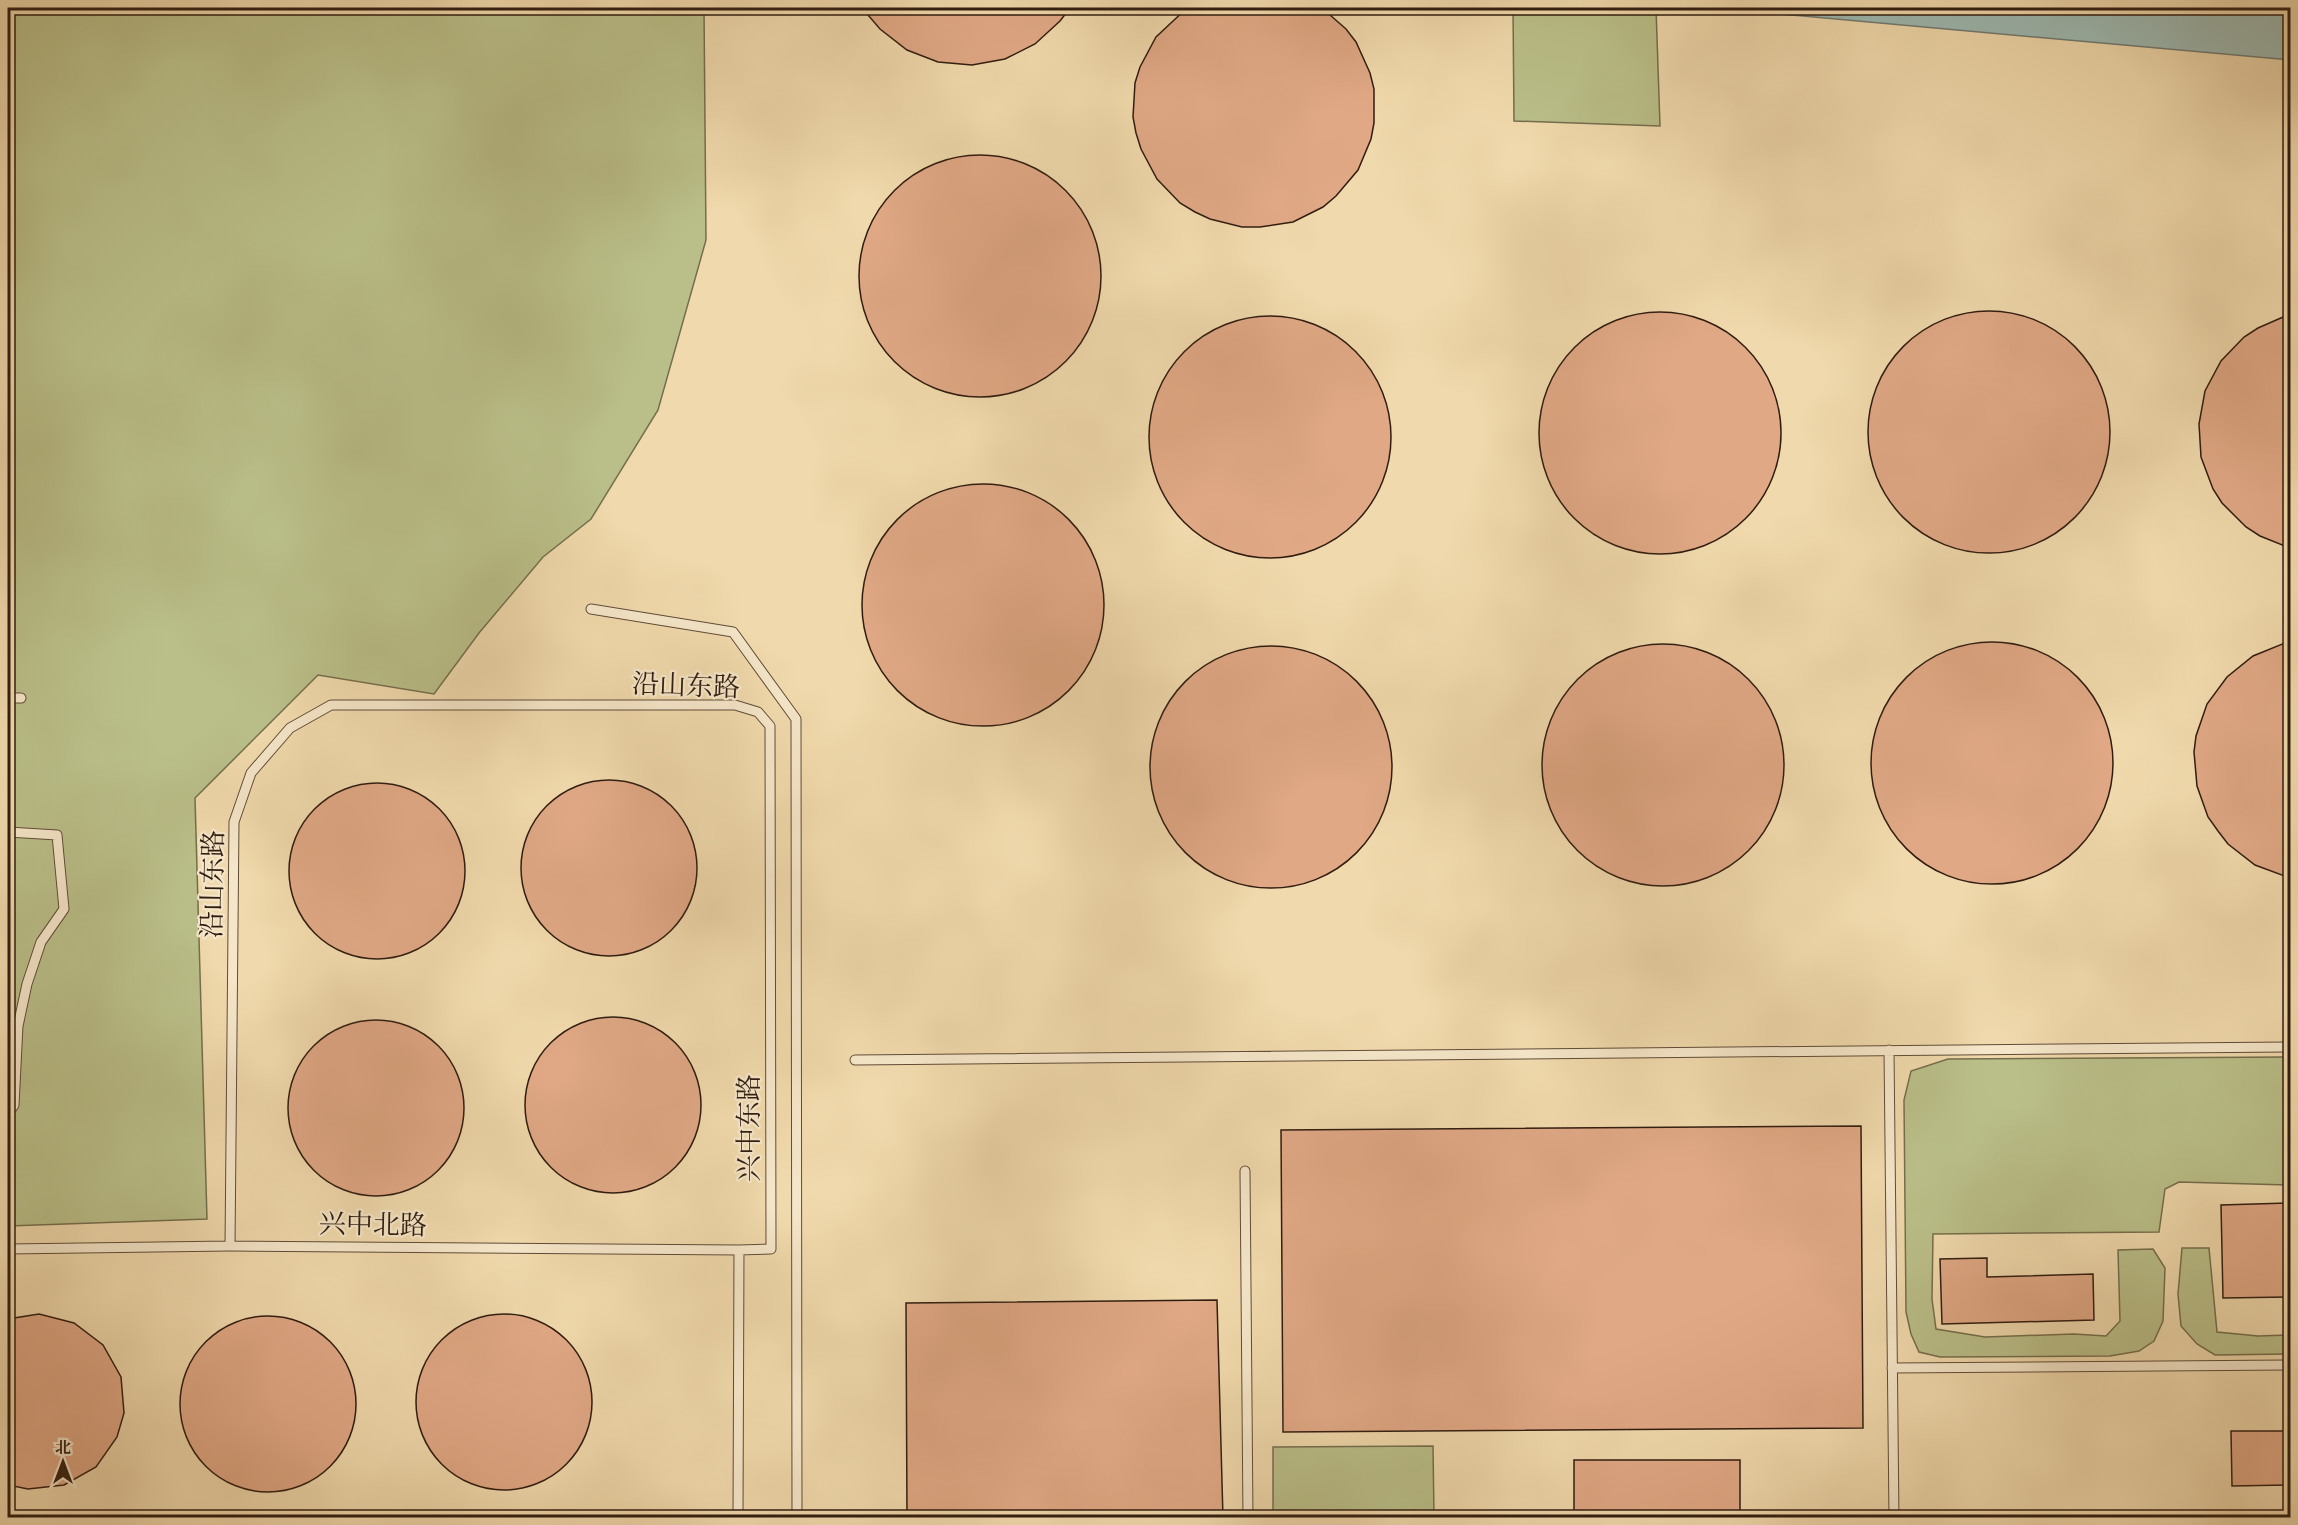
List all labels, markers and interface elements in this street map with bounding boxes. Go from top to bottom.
street label: 沿山东路 [631,666,741,704]
street label: 沿山东路 [194,830,230,938]
street label: 兴中东路 [731,1074,766,1182]
street label: 兴中北路 [319,1206,427,1242]
north arrow [33,1432,93,1492]
text: 北 [55,1437,71,1458]

